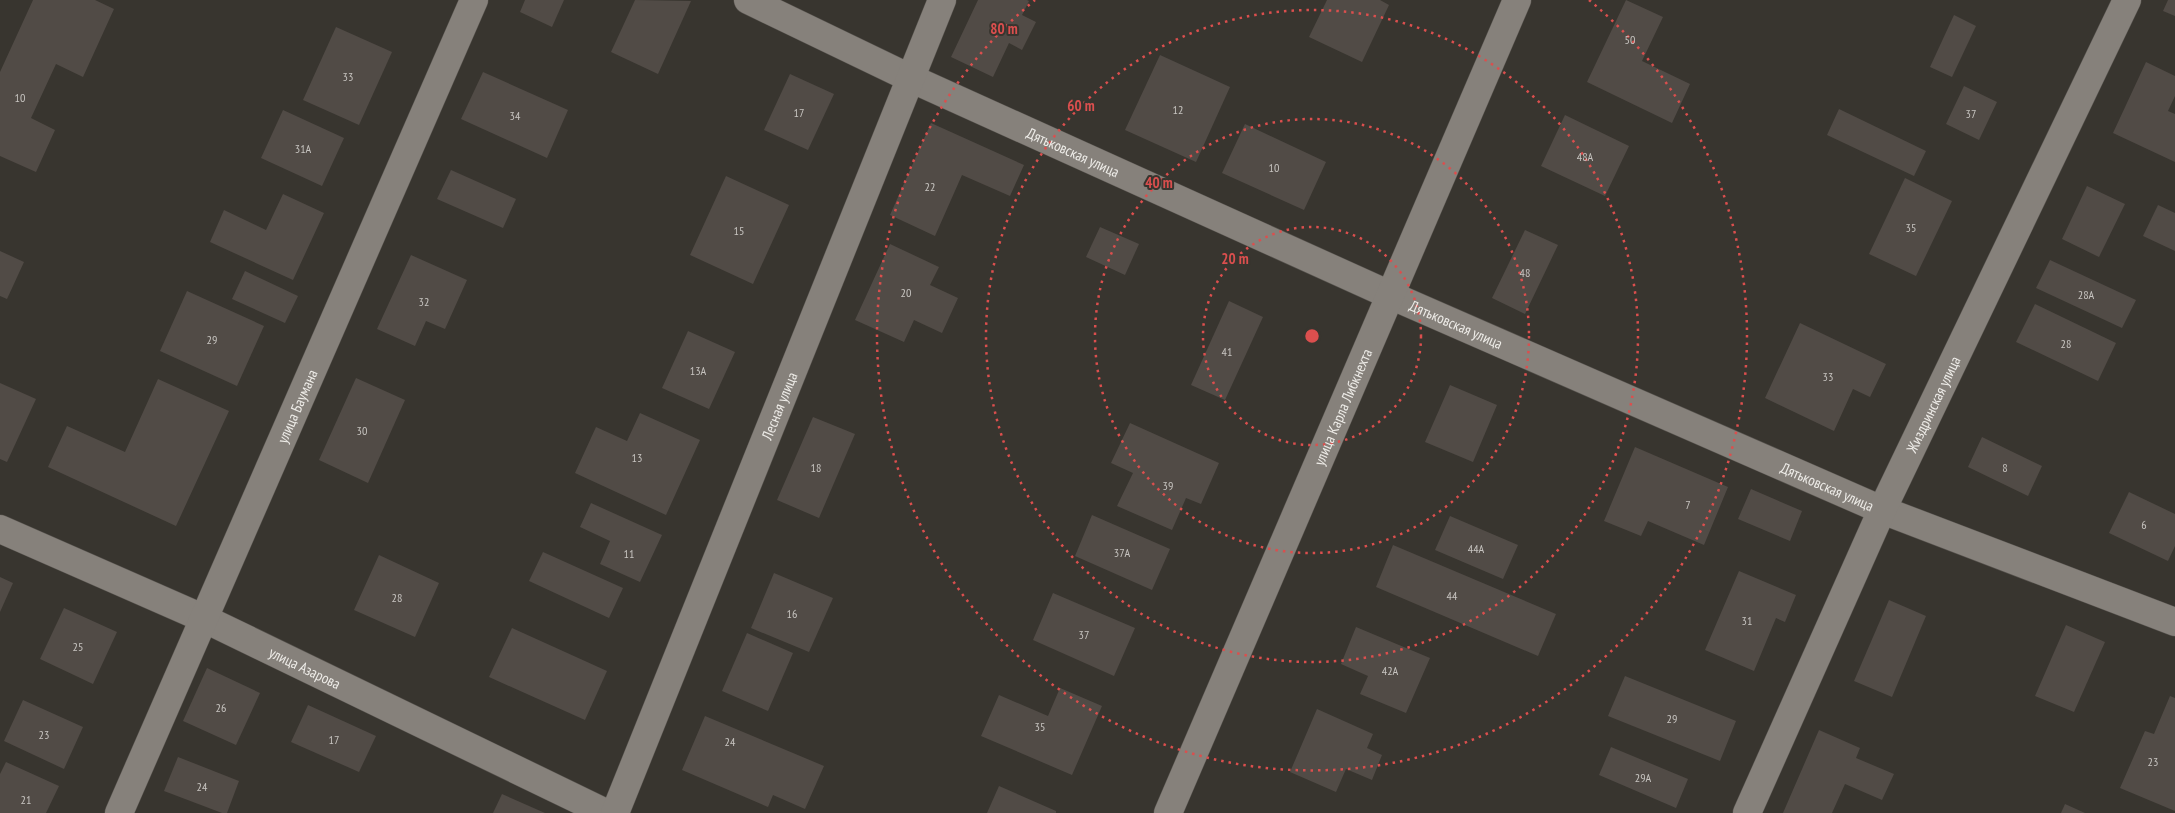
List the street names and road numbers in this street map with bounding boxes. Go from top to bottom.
street label: Дятьковская улица [1024,123,1123,181]
street label: Дятьковская улица [1407,295,1506,353]
street label: улица Карла Либкнехта [1309,346,1376,468]
street label: Жиздринская улица [1901,353,1964,457]
street label: улица Баумана [272,366,321,446]
street label: Лесная улица [756,369,801,443]
street label: Дятьковская улица [1778,458,1877,515]
street label: улица Азарова [266,642,344,693]

